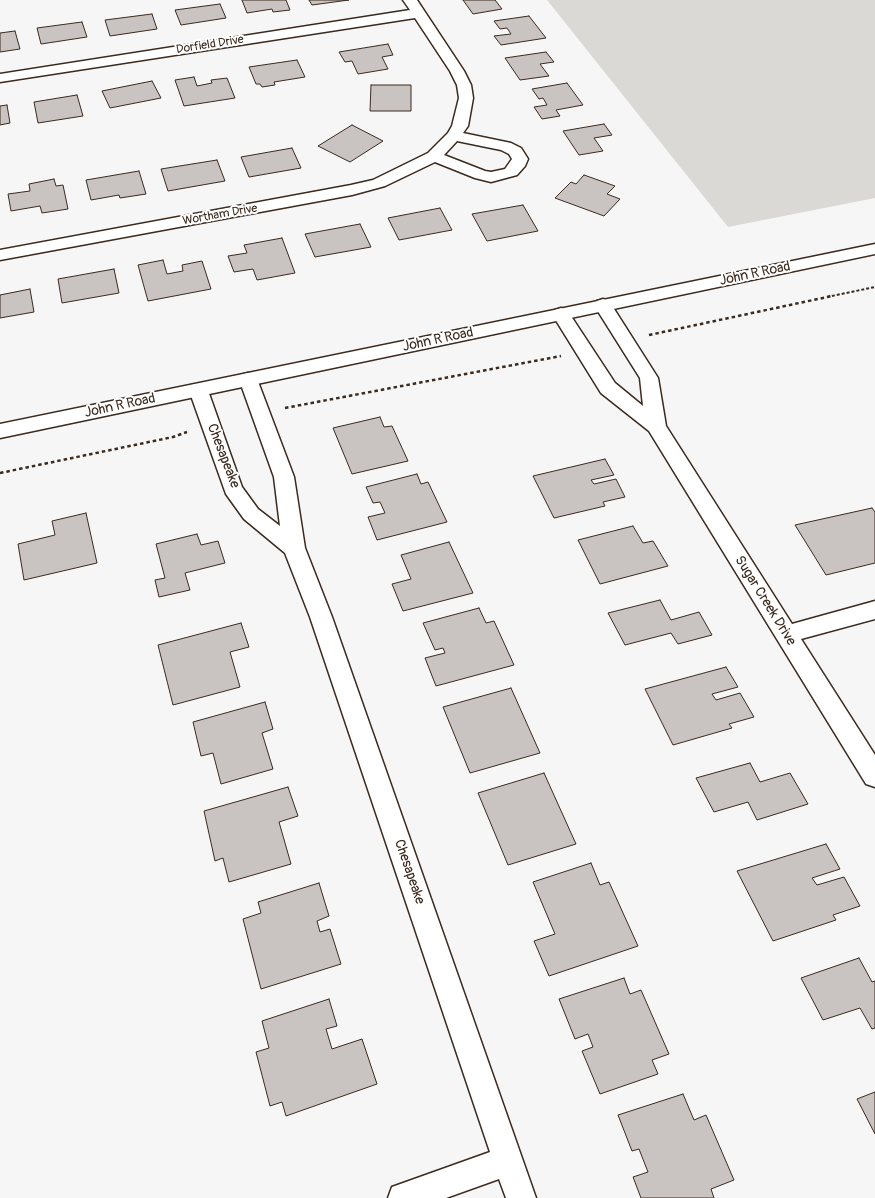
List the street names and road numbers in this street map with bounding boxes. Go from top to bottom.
street label: Dorfield Drive [175,33,245,57]
street label: Wortham Drive [181,201,259,229]
street label: John R Road [718,258,792,290]
street label: John R Road [401,324,475,356]
street label: John R Road [83,390,157,422]
street label: Chesapeake [203,421,243,491]
street label: Sugar Creek Drive [731,553,799,649]
street label: Chesapeake [390,837,428,907]

